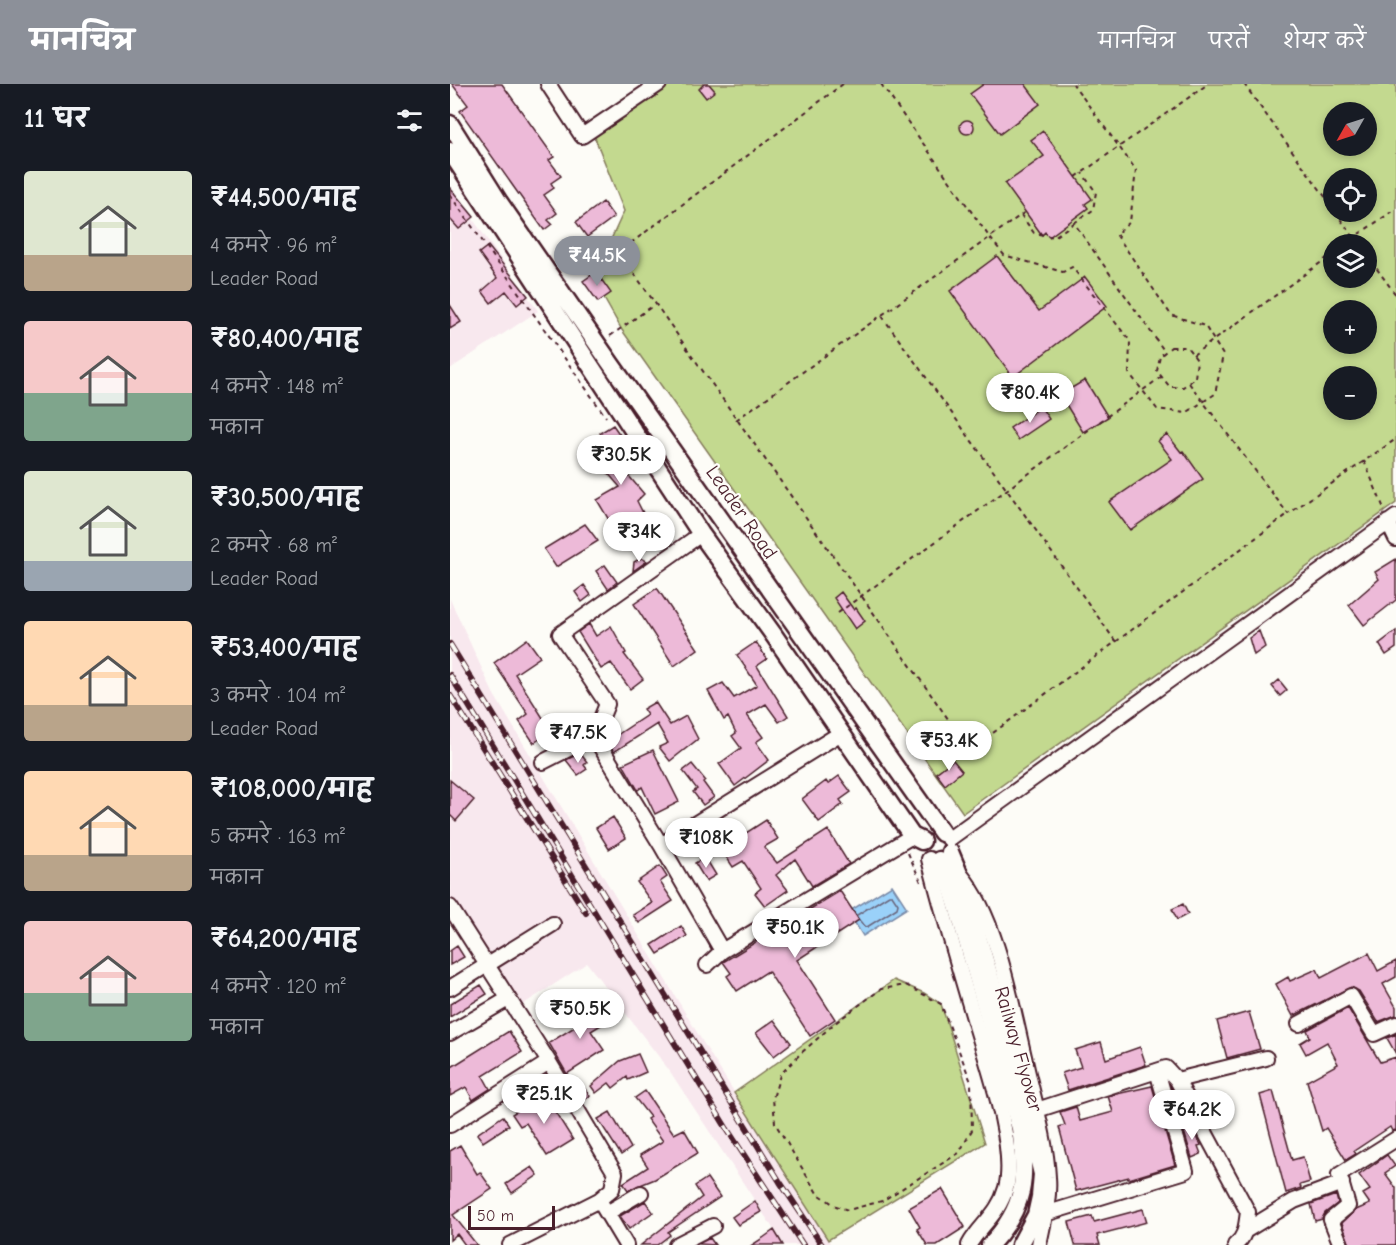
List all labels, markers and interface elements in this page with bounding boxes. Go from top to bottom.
text: मानचित्र [30,25,134,57]
text: मानचित्र [1098,29,1175,53]
text: परतें [1208,29,1250,53]
text: शेयर करें [1283,29,1366,53]
north arrow [1323,102,1377,156]
map controls [1323,102,1377,420]
text: 11 घर [24,104,88,134]
icon: filters [393,104,426,137]
button: locate [1323,168,1377,222]
text: ₹44,500/माह [210,183,358,213]
icon: home [72,195,144,267]
text: 4 कमरे · 96 m² [210,234,337,257]
button: layers [1323,234,1377,288]
pin: ₹44.5K [548,236,646,287]
text: ₹44.5K [568,244,626,267]
text: Leader Road [210,267,318,290]
button: + [1323,300,1377,354]
text: ₹80,400/माह [210,324,360,354]
icon: home [72,345,144,417]
button: − [1323,366,1377,420]
pin: ₹80.4K [981,373,1079,424]
text: 4 कमरे · 148 m² [210,375,343,398]
text: ₹80.4K [1000,381,1060,404]
text: मकान [210,416,263,439]
pin: ₹30.5K [572,435,670,486]
text: ₹30.5K [591,443,651,466]
street label: Leader Road [701,461,782,563]
text: ₹30,500/माह [210,483,361,513]
icon: home [72,495,144,567]
pin: ₹34K [603,512,675,563]
text: ₹34K [617,520,661,543]
text: 2 कमरे · 68 m² [210,534,337,557]
text: Leader Road [210,567,318,590]
text: ₹53,400/माह [210,633,358,663]
icon: home [72,645,144,717]
text: 3 कमरे · 104 m² [210,684,345,707]
pin: ₹47.5K [529,713,627,764]
text: Leader Road [210,717,318,740]
text: ₹47.5K [549,721,607,744]
pin: ₹53.4K [900,721,998,772]
text: ₹53.4K [920,729,978,752]
text: ₹108,000/माह [210,774,373,804]
icon: home [72,795,144,867]
pin: ₹108K [664,818,748,869]
text: 5 कमरे · 163 m² [210,825,345,848]
text: ₹108K [679,826,733,849]
text: मकान [210,866,263,889]
pin: ₹50.1K [746,908,844,959]
text: ₹50.1K [766,916,824,939]
text: ₹64,200/माह [210,924,358,954]
icon: home [72,945,144,1017]
text: 4 कमरे · 120 m² [210,975,346,998]
street label: Railway Flyover [990,984,1047,1115]
pin: ₹50.5K [531,989,629,1040]
text: ₹50.5K [549,997,611,1020]
text: मकान [210,1016,263,1039]
pin: ₹25.1K [495,1074,593,1125]
text: ₹25.1K [515,1082,573,1105]
pin: ₹64.2K [1143,1090,1241,1141]
text: ₹64.2K [1163,1098,1221,1121]
scale bar [468,1203,555,1230]
text: 50 m [477,1207,514,1225]

